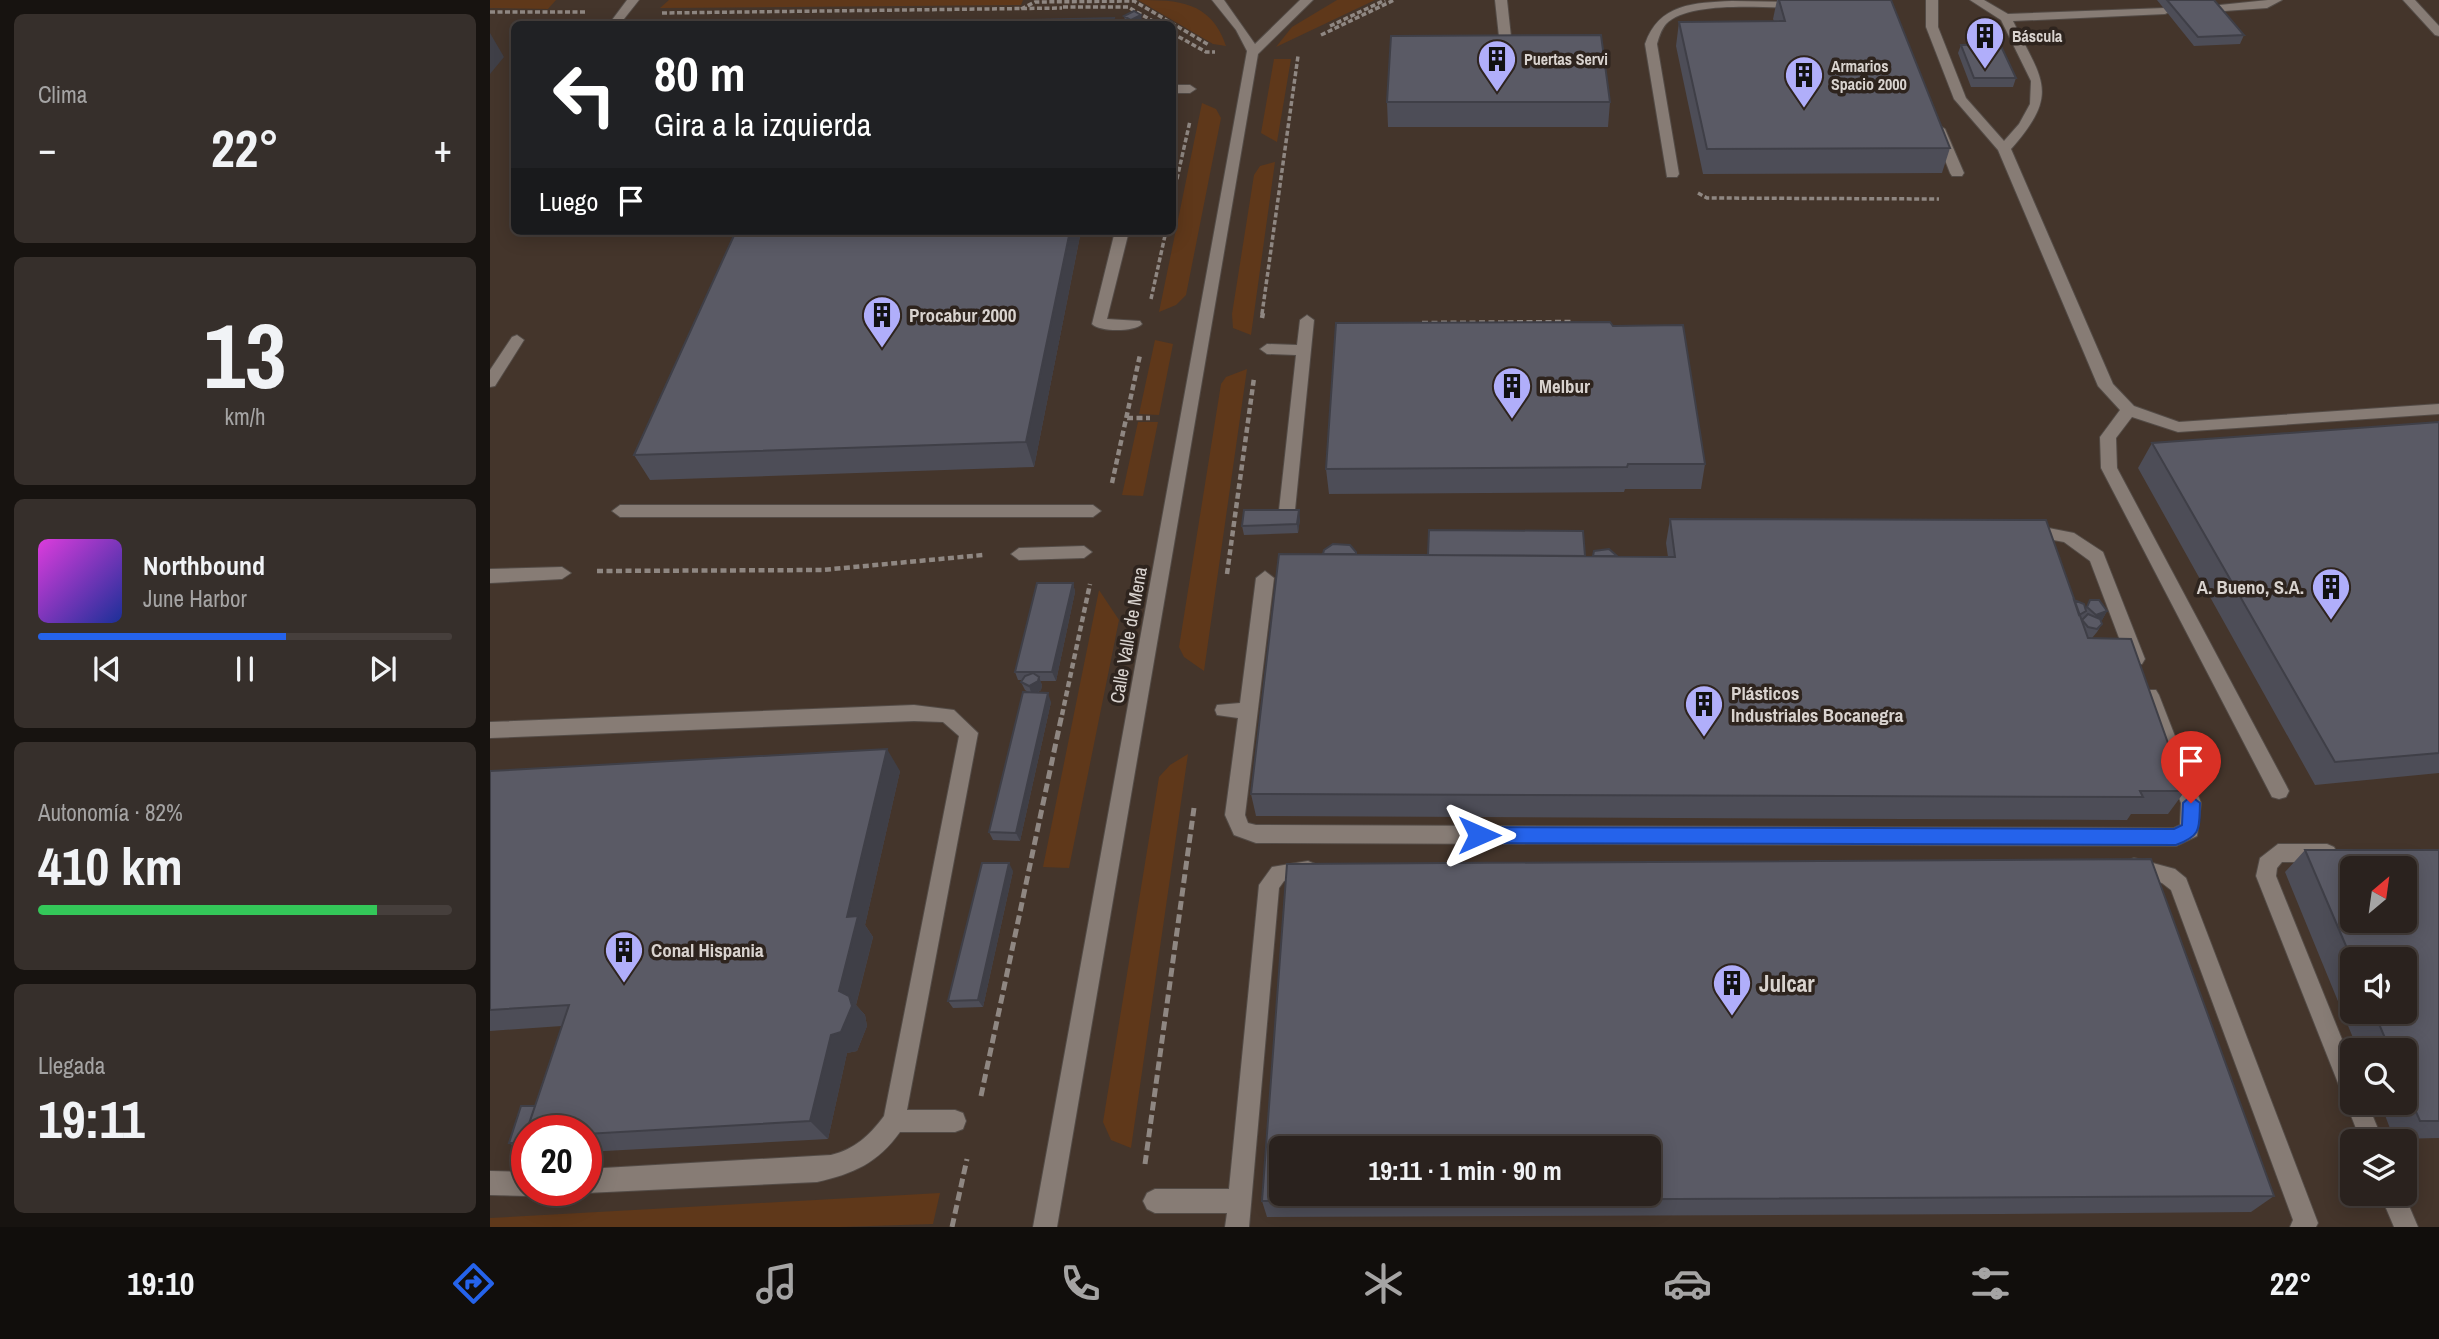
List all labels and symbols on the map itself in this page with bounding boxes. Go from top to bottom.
building icon: Báscula [1964,15,2006,70]
place label: Báscula [2012,25,2063,47]
building icon: Puertas Servi [1476,38,1518,93]
place label: Puertas Servi [1524,48,1608,70]
building icon: Armarios Spacio 2000 [1783,54,1825,109]
place label: Armarios Spacio 2000 [1831,55,1907,95]
building icon: Procabur 2000 [861,294,903,349]
place label: Procabur 2000 [909,302,1017,328]
building icon: Melbur [1491,365,1533,420]
place label: Melbur [1539,373,1590,399]
street label: Calle Valle de Mena [1103,564,1153,705]
building icon: A. Bueno, S.A. [2310,566,2352,621]
place label: A. Bueno, S.A. [2197,574,2304,600]
place label: Plásticos Industriales Bocanegra [1731,680,1904,728]
building icon: Plásticos Industriales Bocanegra [1683,683,1725,738]
pin [2161,731,2221,803]
position arrow [1442,798,1516,872]
north arrow [2340,856,2417,933]
building icon: Conal Hispania [603,929,645,984]
place label: Conal Hispania [651,937,764,963]
building icon: Julcar [1711,962,1753,1017]
place label: Julcar [1759,968,1815,999]
speed limit sign: 20 [511,1115,602,1206]

